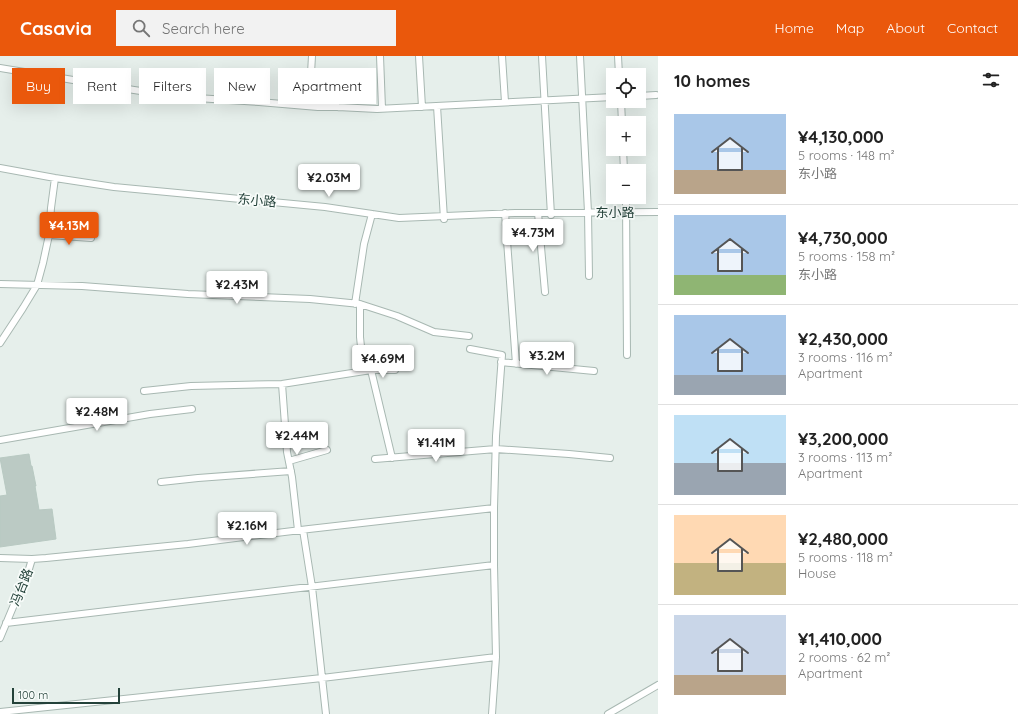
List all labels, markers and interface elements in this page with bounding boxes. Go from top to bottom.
search box [116,10,396,46]
text: Casavia [20,16,92,40]
icon: search [130,17,152,39]
text: Search here [162,19,245,38]
text: Home [775,19,814,37]
text: Map [836,19,864,37]
text: About [886,19,925,37]
text: Contact [947,19,998,37]
chip: Buy [12,68,65,104]
chip: Rent [73,68,131,104]
chip: Filters [139,68,206,104]
chip: New [214,68,270,104]
chip: Apartment [278,68,376,104]
map controls [606,68,646,204]
button: locate [606,68,646,108]
icon: filters [980,69,1002,91]
text: 10 homes [674,70,750,91]
button: + [606,116,646,156]
text: ¥4,130,000 [798,126,884,147]
icon: home [706,130,754,178]
text: 5 rooms · 148 m² [798,147,895,163]
pin: ¥2.03M [296,164,362,198]
button: − [606,164,646,204]
text: 东小路 [798,165,837,181]
text: ¥2.03M [307,169,351,185]
street label: 东小路 [237,190,277,210]
street label: 东小路 [595,204,635,220]
pin: ¥4.13M [36,212,102,246]
text: ¥4.13M [49,217,89,233]
pin: ¥4.73M [500,219,566,253]
text: ¥4.73M [511,224,555,240]
text: ¥4,730,000 [798,227,888,248]
icon: home [706,231,754,279]
text: 5 rooms · 158 m² [798,248,895,264]
text: 东小路 [798,266,837,282]
pin: ¥2.43M [204,271,270,305]
text: ¥2.43M [215,276,259,292]
text: ¥2,430,000 [798,328,888,349]
icon: home [706,331,754,379]
pin: ¥3.2M [519,342,575,376]
pin: ¥4.69M [350,345,416,379]
text: ¥3.2M [529,347,565,363]
text: 3 rooms · 116 m² [798,349,893,365]
text: ¥4.69M [361,350,405,366]
text: Apartment [798,365,863,381]
pin: ¥2.48M [64,398,130,432]
text: ¥2.48M [75,403,119,419]
pin: ¥2.44M [264,422,330,456]
text: ¥2.44M [275,427,319,443]
text: ¥3,200,000 [798,428,888,449]
pin: ¥1.41M [403,429,469,463]
icon: home [706,431,754,479]
text: ¥1.41M [417,434,455,450]
text: 3 rooms · 113 m² [798,449,892,465]
text: Apartment [798,465,863,481]
pin: ¥2.16M [214,512,280,546]
text: ¥2.16M [227,517,267,533]
text: ¥2,480,000 [798,528,888,549]
icon: home [706,531,754,579]
text: 5 rooms · 118 m² [798,549,893,565]
text: House [798,565,836,581]
street label: 冯台路 [6,566,36,608]
text: ¥1,410,000 [798,628,882,649]
icon: home [706,631,754,679]
text: 2 rooms · 62 m² [798,649,890,665]
text: Apartment [798,665,863,681]
scale bar [12,686,120,705]
text: 100 m [18,688,48,702]

